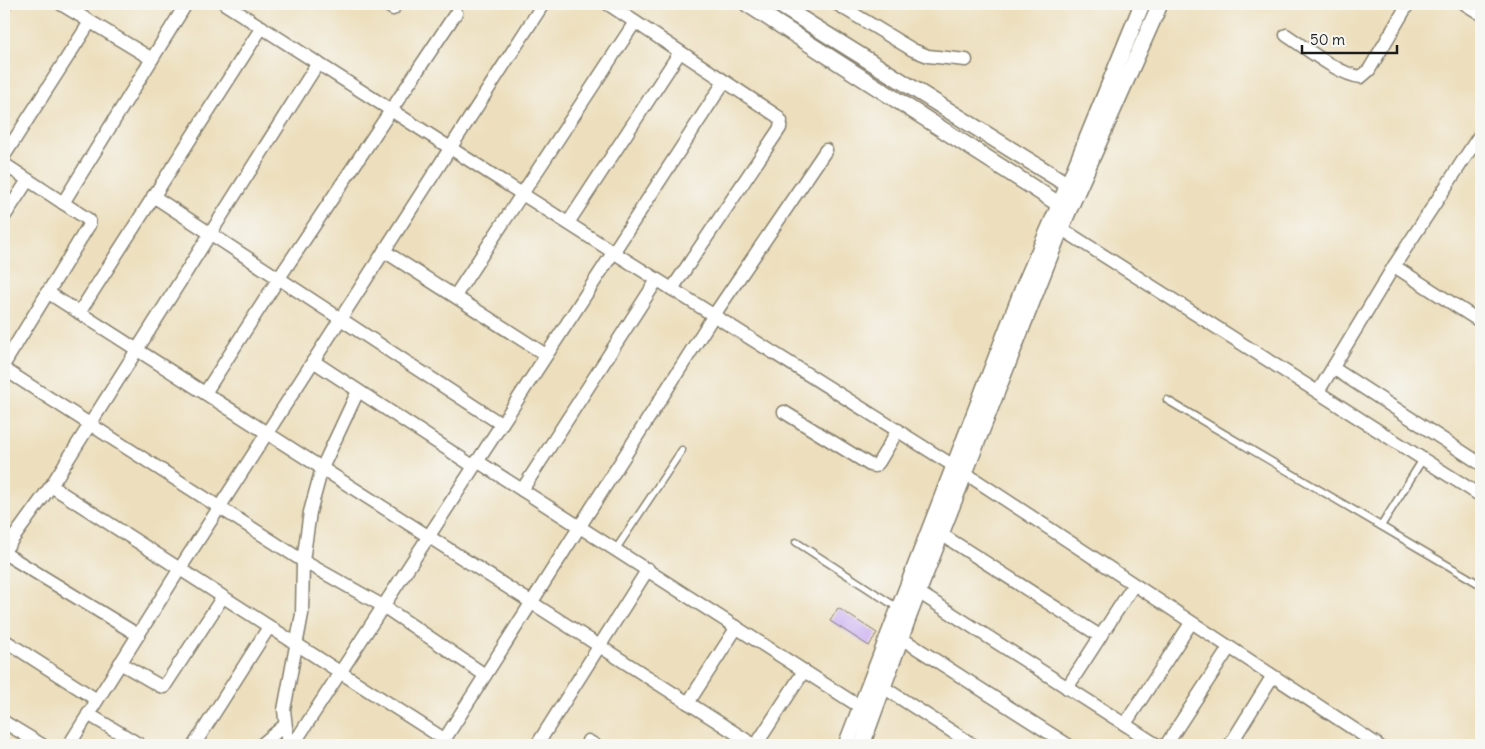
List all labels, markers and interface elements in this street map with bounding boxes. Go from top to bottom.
scale bar [1302,22,1398,54]
text: 50 m [1310,30,1345,49]

